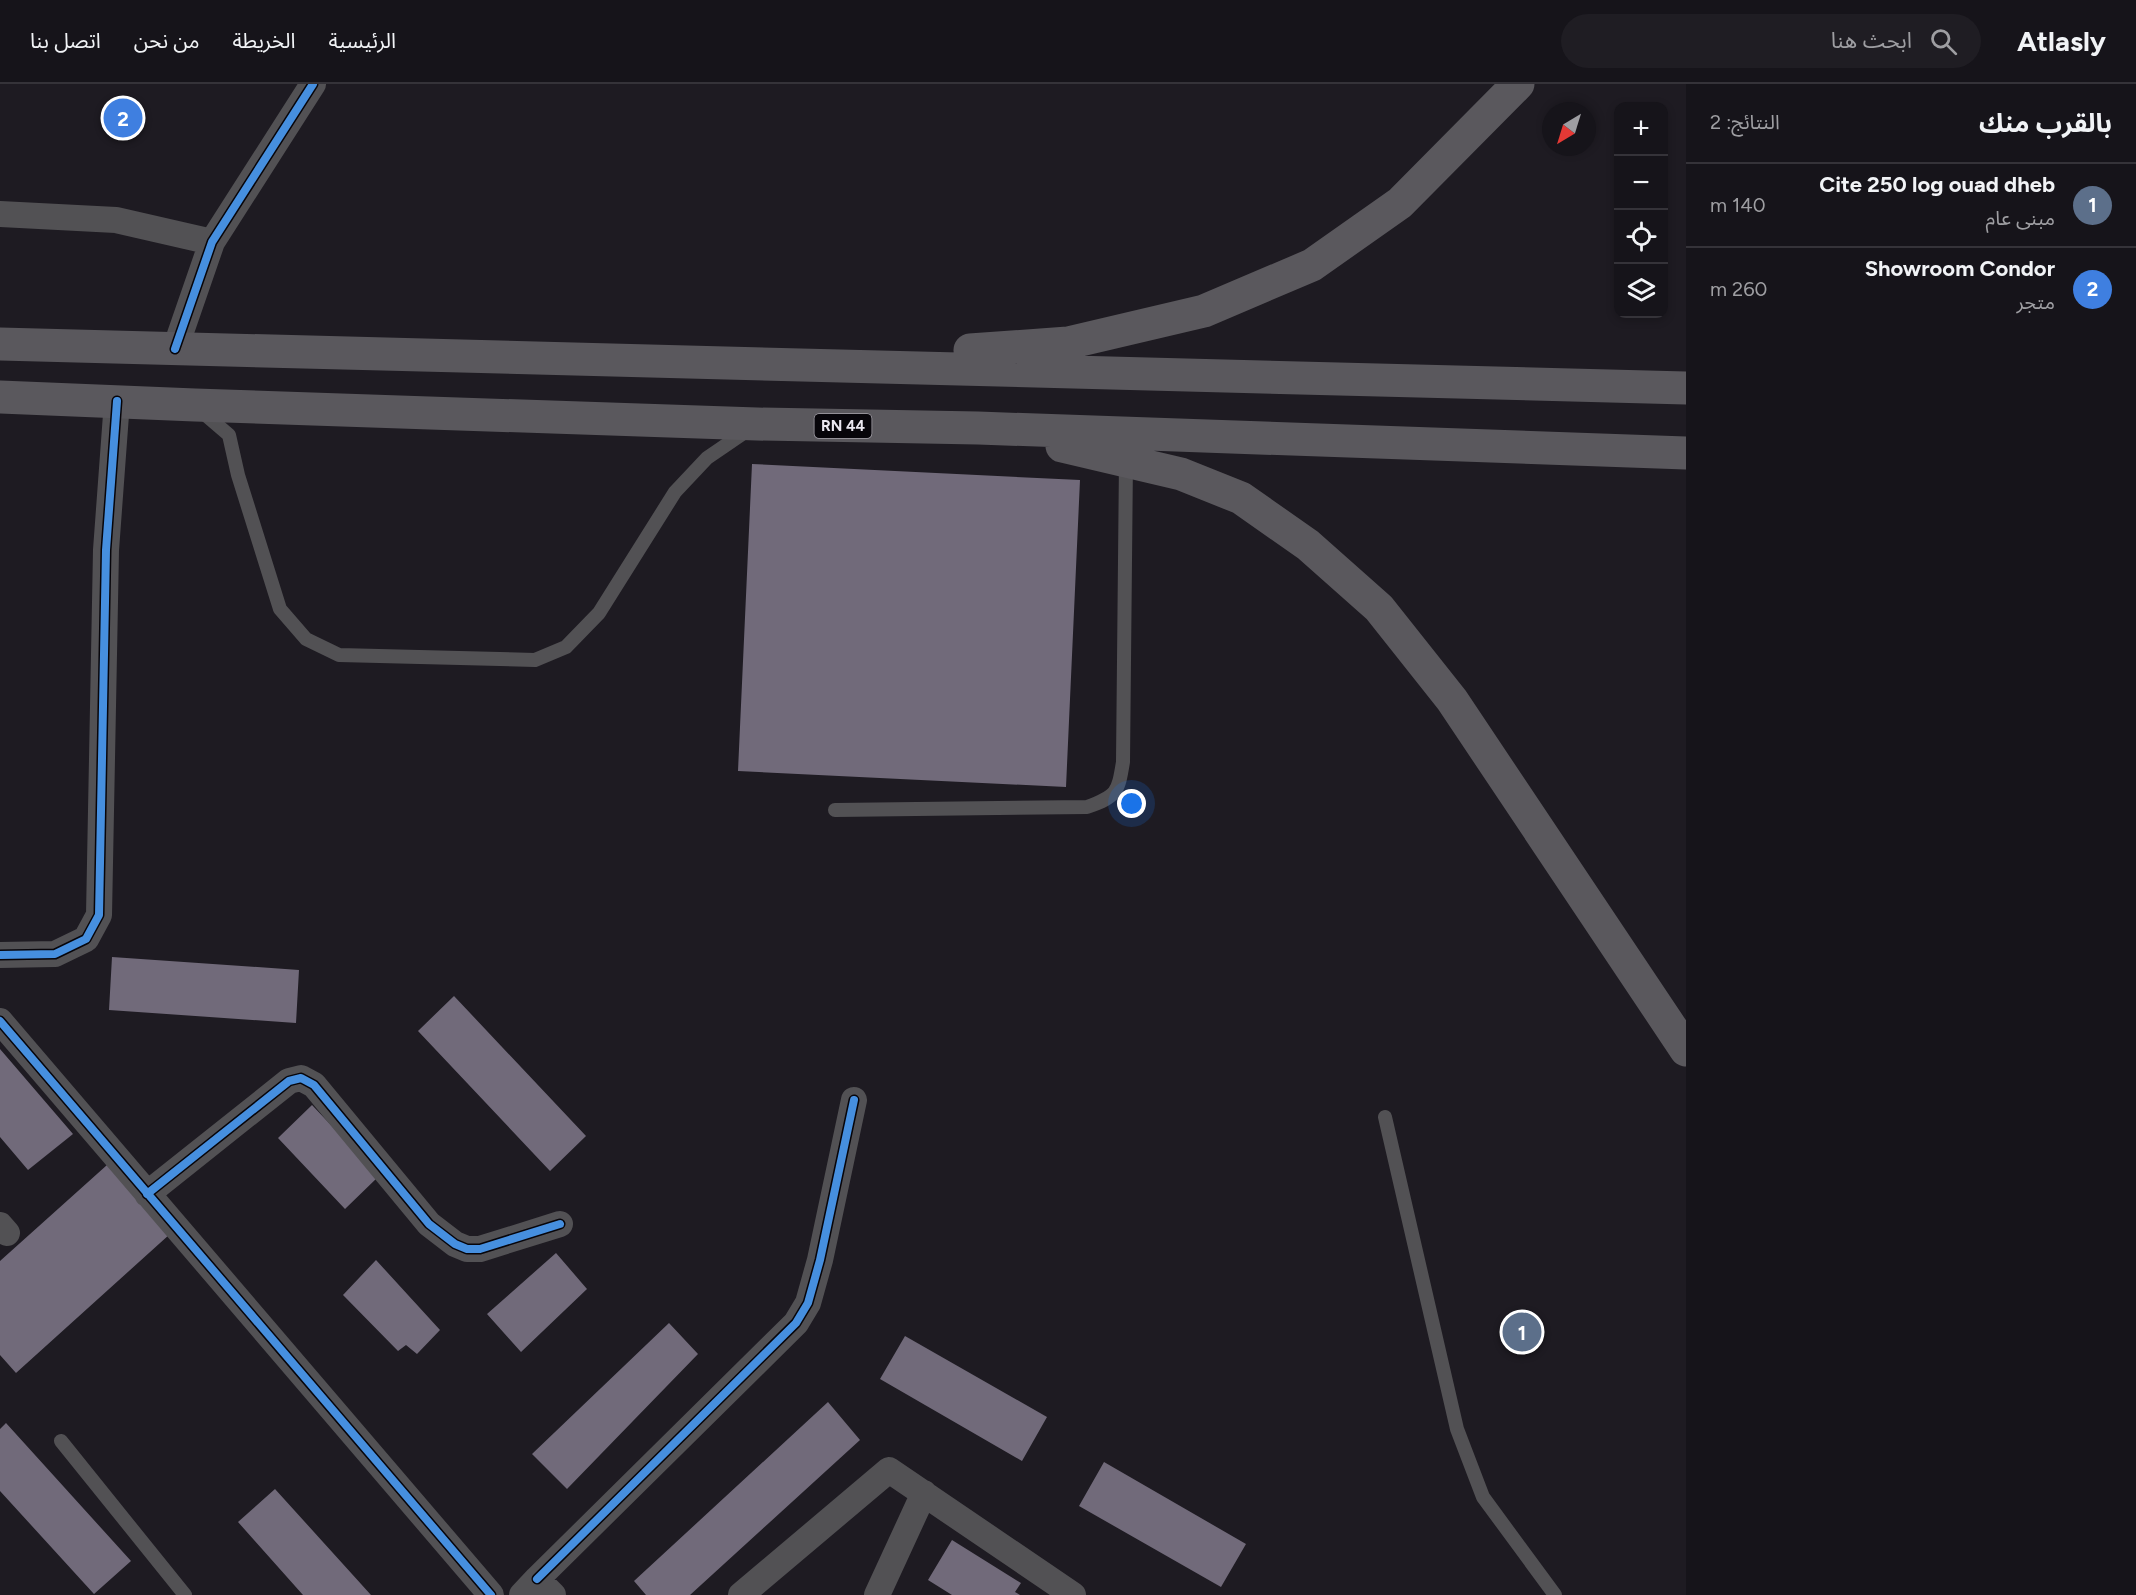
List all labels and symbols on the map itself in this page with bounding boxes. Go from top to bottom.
pin: 2 [104,96,142,141]
north arrow [1542,102,1596,156]
road number: RN 44 [814,414,872,438]
your location [1117,789,1146,818]
pin: 1 [1502,1310,1541,1354]

